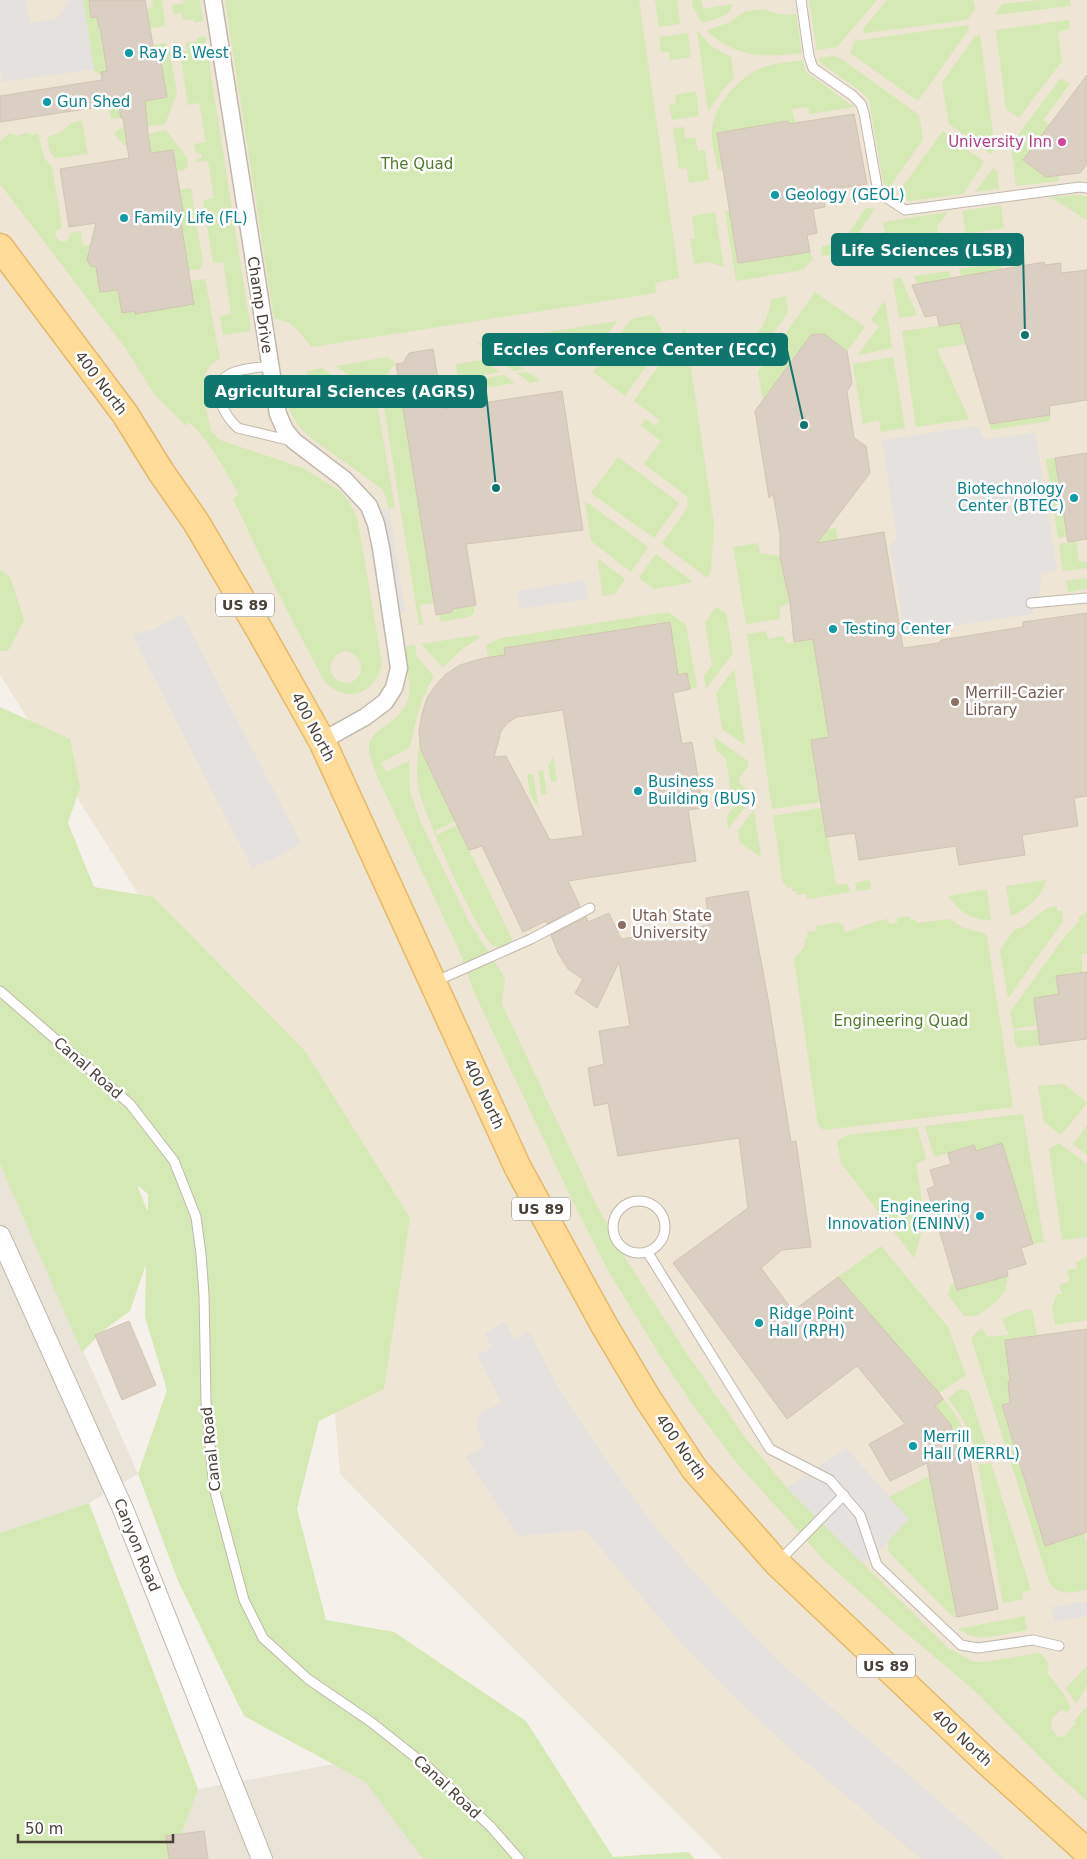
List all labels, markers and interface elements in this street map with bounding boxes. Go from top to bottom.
place label: Ray B. West [139,44,229,62]
marker: Ray B. West [123,47,135,59]
place label: Gun Shed [57,93,130,111]
marker: Gun Shed [41,96,53,108]
place label: University Inn [948,133,1052,151]
marker: University Inn [1056,136,1068,148]
park label: The Quad [380,155,453,173]
place label: Geology (GEOL) [785,186,905,204]
marker: Geology (GEOL) [769,189,781,201]
place label: Family Life (FL) [134,209,248,227]
marker: Family Life (FL) [118,212,130,224]
callout: Life Sciences (LSB) [832,234,1023,265]
text: Life Sciences (LSB) [841,241,1013,260]
street label: Champ Drive [243,255,277,355]
callout: Eccles Conference Center (ECC) [483,334,787,365]
text: Eccles Conference Center (ECC) [493,340,777,359]
street label: 400 North [71,347,131,419]
callout: Agricultural Sciences (AGRS) [205,376,486,407]
text: Agricultural Sciences (AGRS) [215,382,475,401]
place label: Biotechnology Center (BTEC) [957,480,1064,515]
marker: Biotechnology Center (BTEC) [1068,492,1080,504]
road number: US 89 [216,594,274,616]
place label: Testing Center [842,620,952,638]
marker: Testing Center [827,623,839,635]
place label: Merrill-Cazier Library [965,684,1065,719]
street label: 400 North [287,690,339,764]
marker: Merrill-Cazier Library [949,696,961,708]
place label: Business Building (BUS) [648,773,756,808]
marker: Business Building (BUS) [632,785,644,797]
place label: Utah State University [632,907,712,942]
marker: Utah State University [616,919,628,931]
park label: Engineering Quad [834,1012,968,1030]
street label: Canal Road [50,1033,126,1103]
street label: 400 North [460,1056,508,1132]
road number: US 89 [512,1198,570,1220]
place label: Engineering Innovation (ENINV) [828,1198,970,1233]
marker: Engineering Innovation (ENINV) [974,1210,986,1222]
place label: Ridge Point Hall (RPH) [769,1305,854,1340]
marker: Ridge Point Hall (RPH) [753,1317,765,1329]
street label: Canal Road [198,1406,224,1492]
street label: 400 North [652,1411,710,1483]
place label: Merrill Hall (MERRL) [923,1428,1020,1463]
marker: Merrill Hall (MERRL) [907,1440,919,1452]
street label: Canyon Road [110,1496,164,1594]
road number: US 89 [857,1654,915,1678]
street label: 400 North [928,1706,996,1770]
street label: Canal Road [410,1751,484,1823]
scale bar [18,1812,172,1844]
text: 50 m [25,1820,63,1838]

